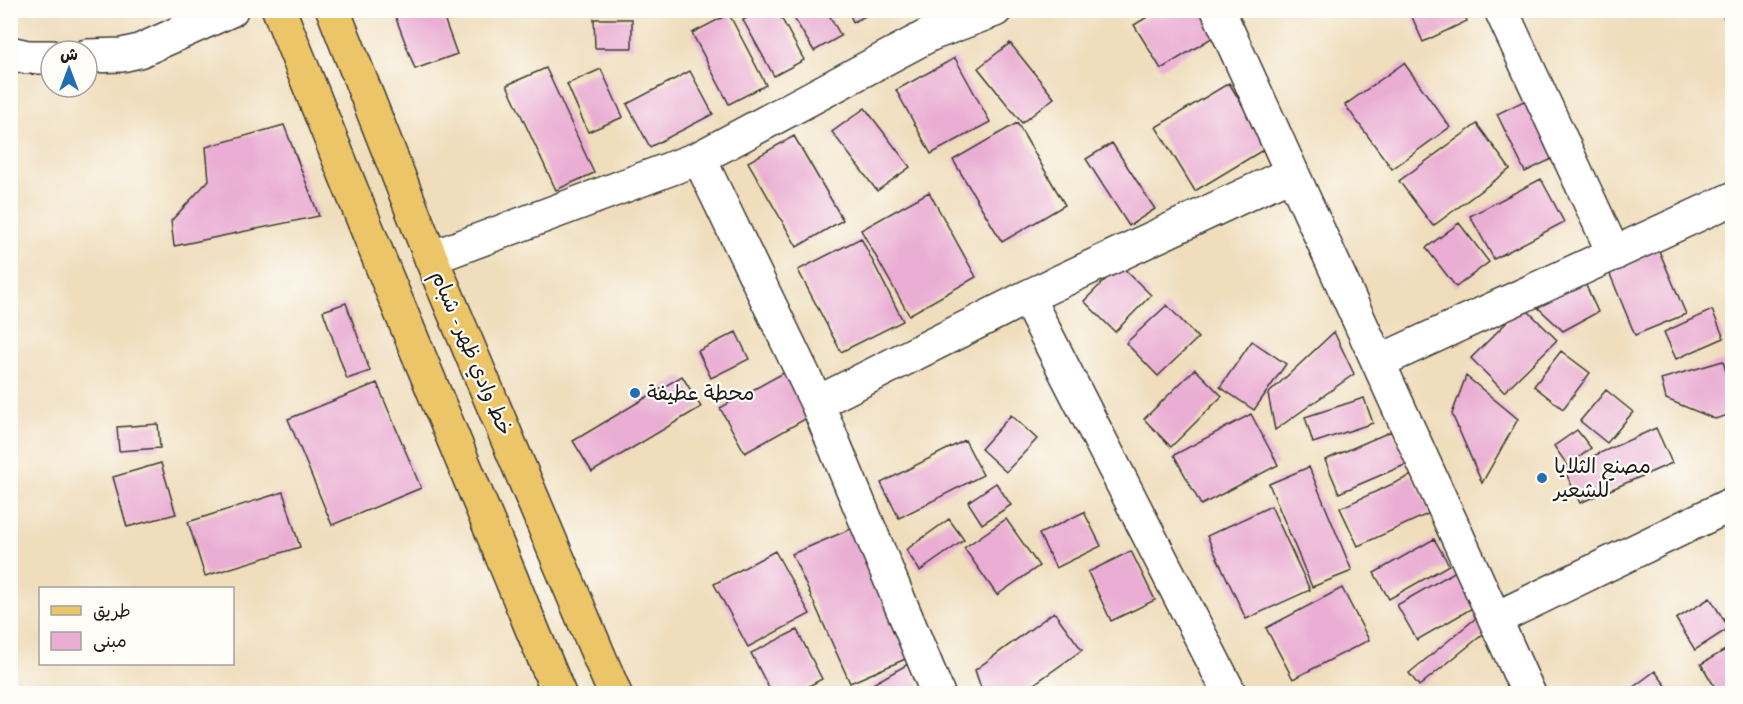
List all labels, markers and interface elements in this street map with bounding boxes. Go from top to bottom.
north arrow [39,39,99,99]
text: ش [60,45,78,65]
street label: خط وادي ظهر - شبام [423,267,518,440]
place label: محطة عطيفة [647,380,754,406]
marker: محطة عطيفة [628,386,642,400]
place label: مصنع الثلايا للشعير [1552,453,1651,503]
marker: مصنع الثلايا للشعير [1535,471,1549,485]
legend [39,587,234,665]
text: طريق [93,600,131,622]
text: مبنى [93,630,127,652]

